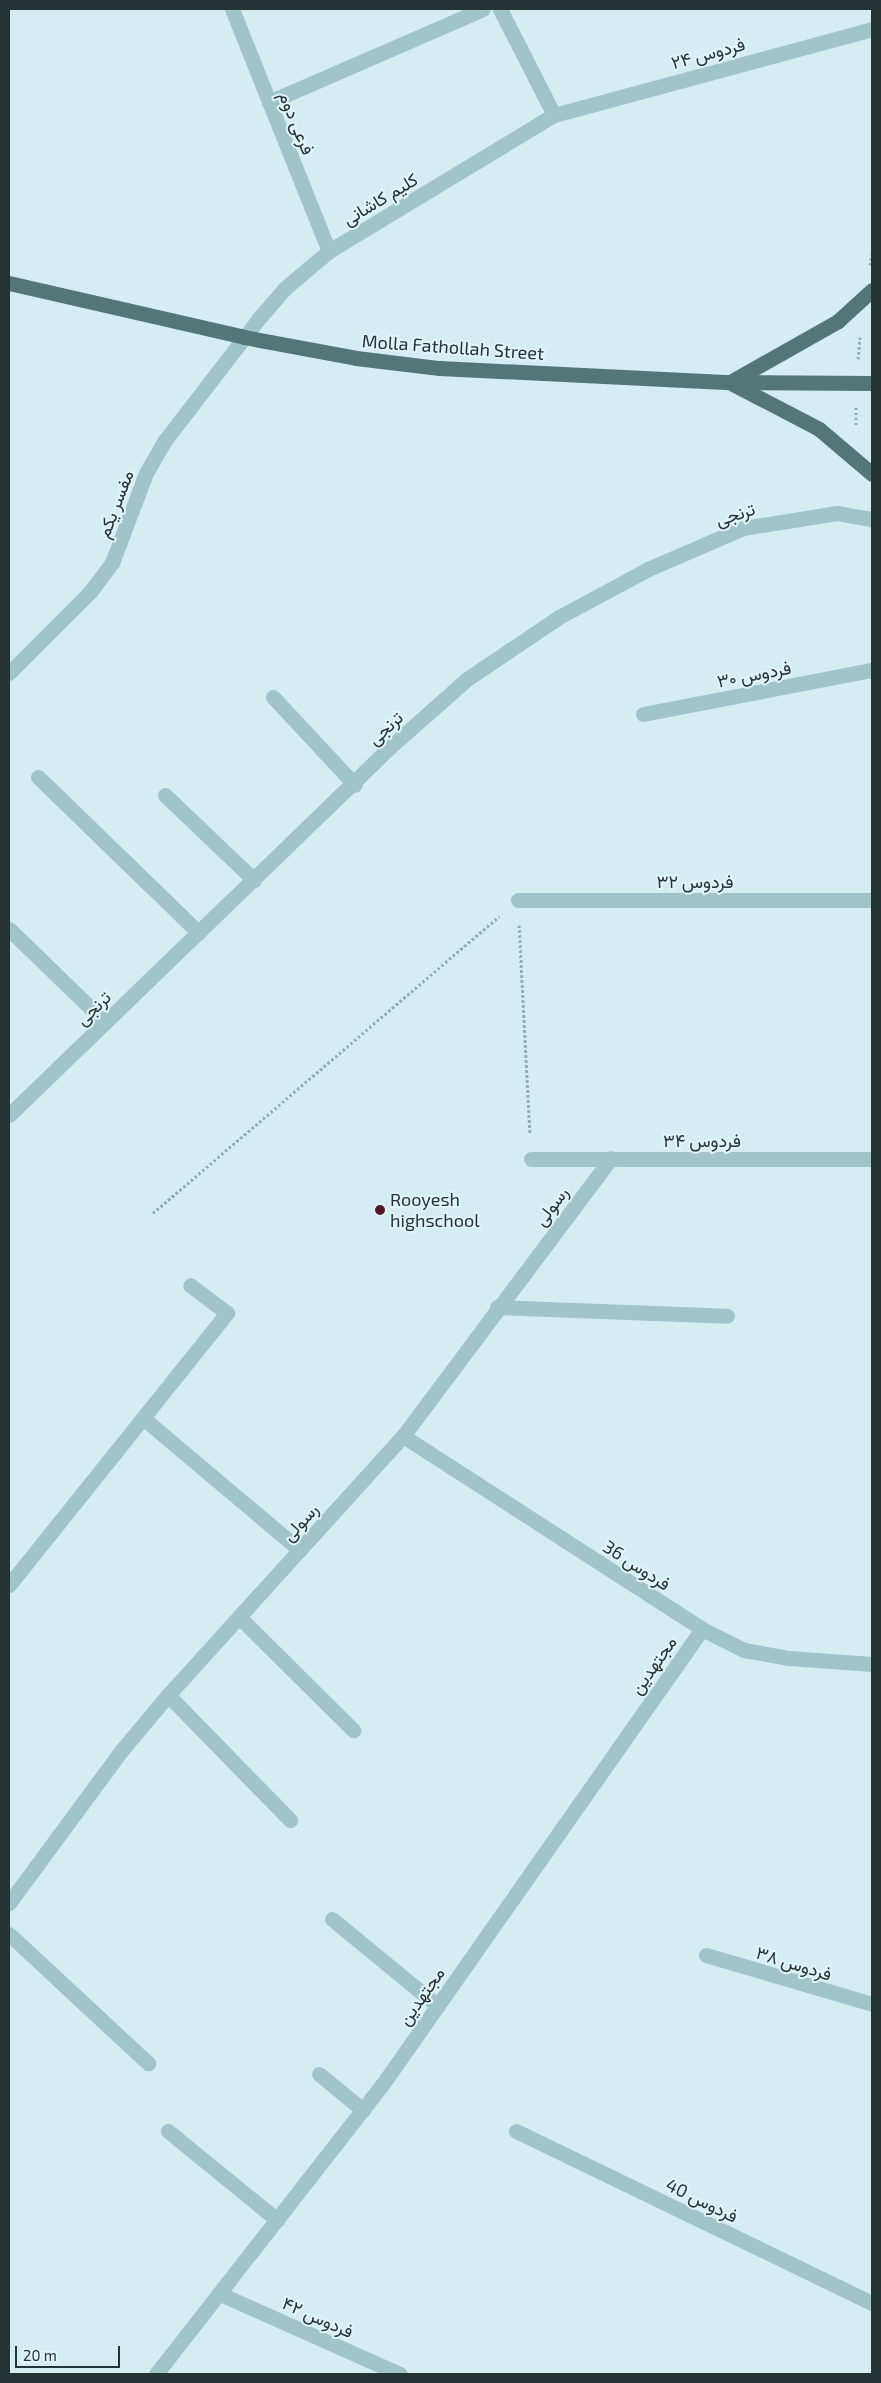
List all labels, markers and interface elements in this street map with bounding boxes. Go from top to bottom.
street label: فردوس ۲۴ [669,33,747,73]
street label: فرعی دوم [275,88,319,158]
street label: کلیم کاشانی [338,168,422,230]
street label: Molla Fathollah Street [361,330,545,364]
street label: مفسر یکم [92,467,138,541]
street label: ترنجی [712,497,758,531]
street label: فردوس ۳۰ [715,656,793,692]
street label: ترنجی [363,706,407,750]
street label: فردوس ۳۲ [657,870,733,892]
street label: ترنجی [71,986,115,1030]
street label: فردوس ۳۴ [663,1129,741,1151]
street label: رسولی [529,1182,573,1230]
place label: Rooyesh highschool [390,1189,480,1232]
marker: Rooyesh highschool [374,1204,386,1216]
street label: رسولی [277,1498,323,1546]
street label: فردوس 36 [599,1535,675,1595]
street label: مجتهدین [625,1632,681,1698]
street label: فردوس ۳۸ [753,1941,835,1985]
street label: مجتهدین [393,1963,449,2029]
street label: فردوس 40 [662,2173,742,2227]
street label: فردوس ۴۲ [279,2292,357,2342]
scale bar [18,2336,122,2368]
text: 20 m [23,2346,57,2364]

